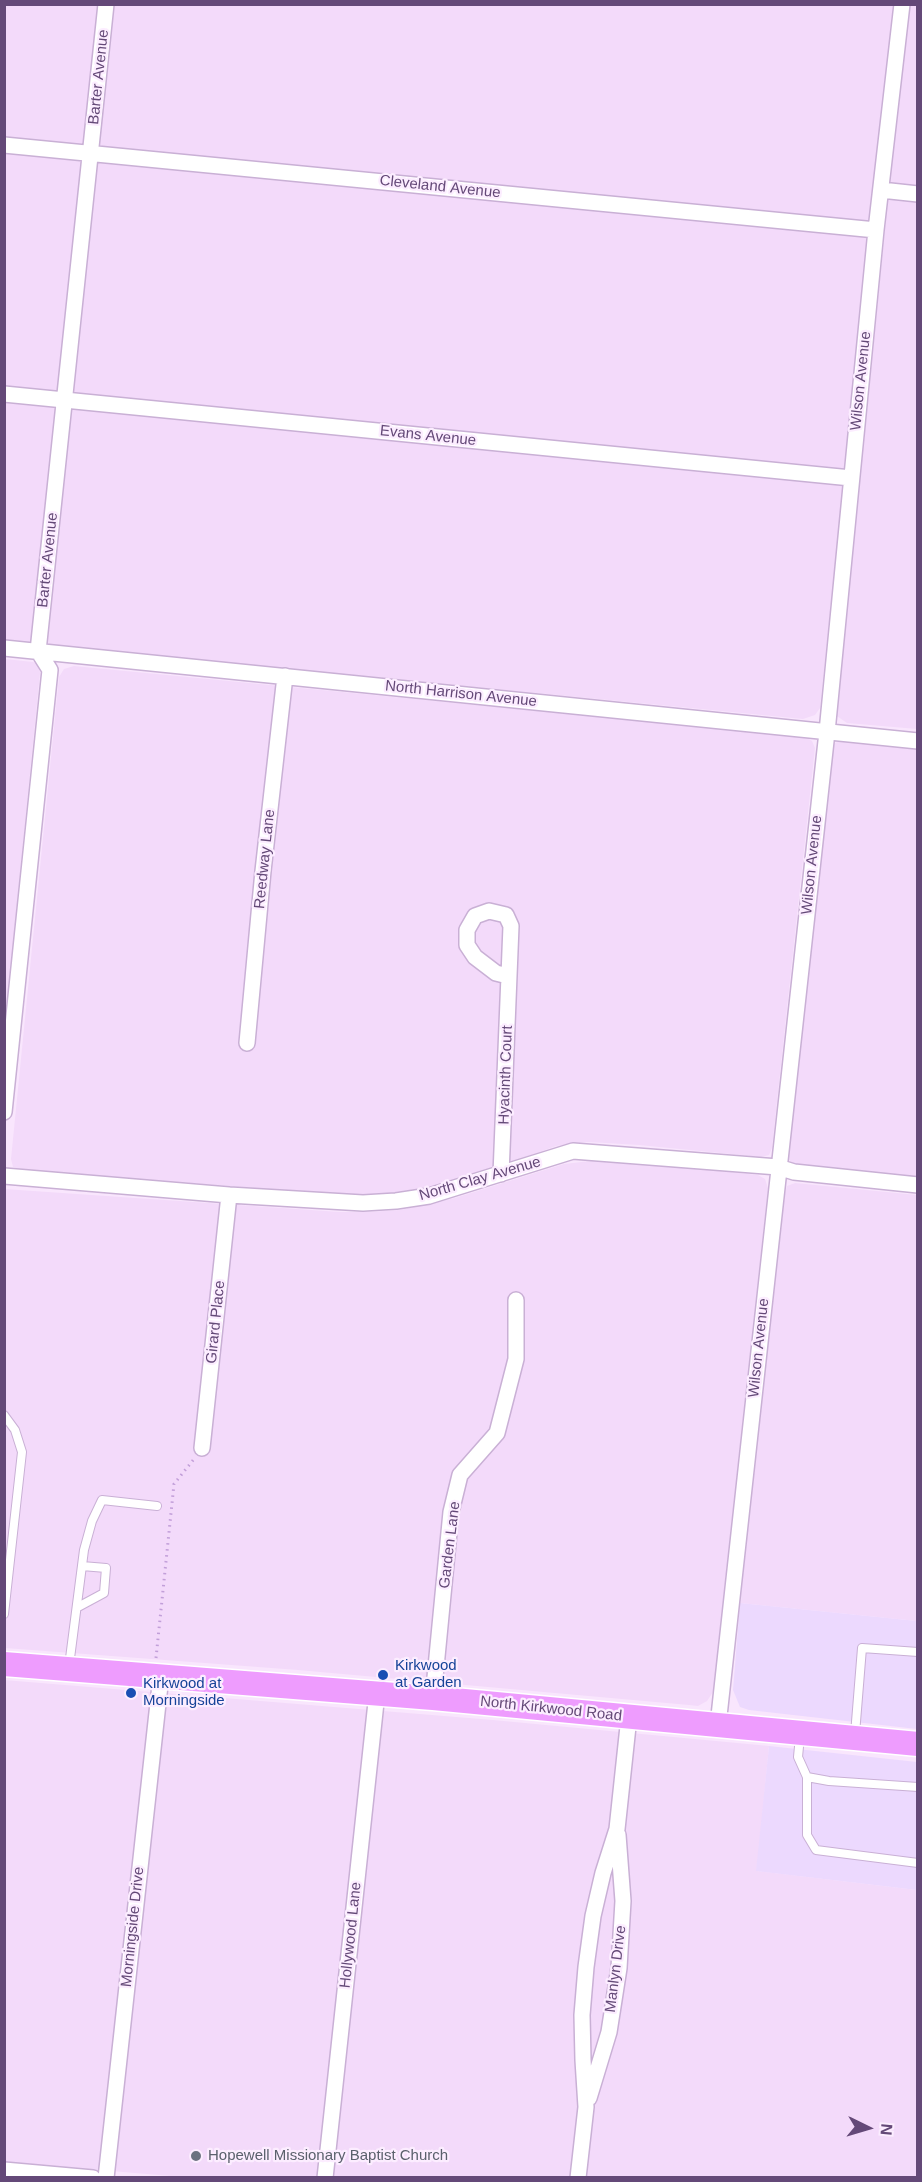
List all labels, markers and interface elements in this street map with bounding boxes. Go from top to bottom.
street label: Barter Avenue [85,29,113,125]
street label: Cleveland Avenue [379,172,501,202]
street label: Wilson Avenue [847,330,875,432]
street label: Evans Avenue [379,422,477,450]
street label: Barter Avenue [34,512,62,608]
street label: North Harrison Avenue [384,677,538,711]
street label: Reedway Lane [251,808,279,910]
street label: Wilson Avenue [798,814,826,916]
street label: Hyacinth Court [495,1025,517,1125]
street label: North Clay Avenue [417,1153,543,1205]
street label: Girard Place [203,1280,229,1364]
street label: Wilson Avenue [745,1297,773,1399]
street label: Garden Lane [436,1500,464,1590]
place label: Kirkwood at Garden [395,1657,462,1692]
marker: Kirkwood at Garden [376,1668,390,1682]
place label: Kirkwood at Morningside [143,1675,225,1710]
marker: Kirkwood at Morningside [124,1686,138,1700]
street label: North Kirkwood Road [479,1693,623,1725]
street label: Morningside Drive [118,1866,148,1988]
street label: Hollywood Lane [336,1881,366,1989]
street label: Manlyn Drive [602,1924,630,2014]
north arrow [838,2098,898,2158]
text: N [877,2123,895,2136]
place label: Hopewell Missionary Baptist Church [208,2147,448,2165]
marker: Hopewell Missionary Baptist Church [189,2149,203,2163]

